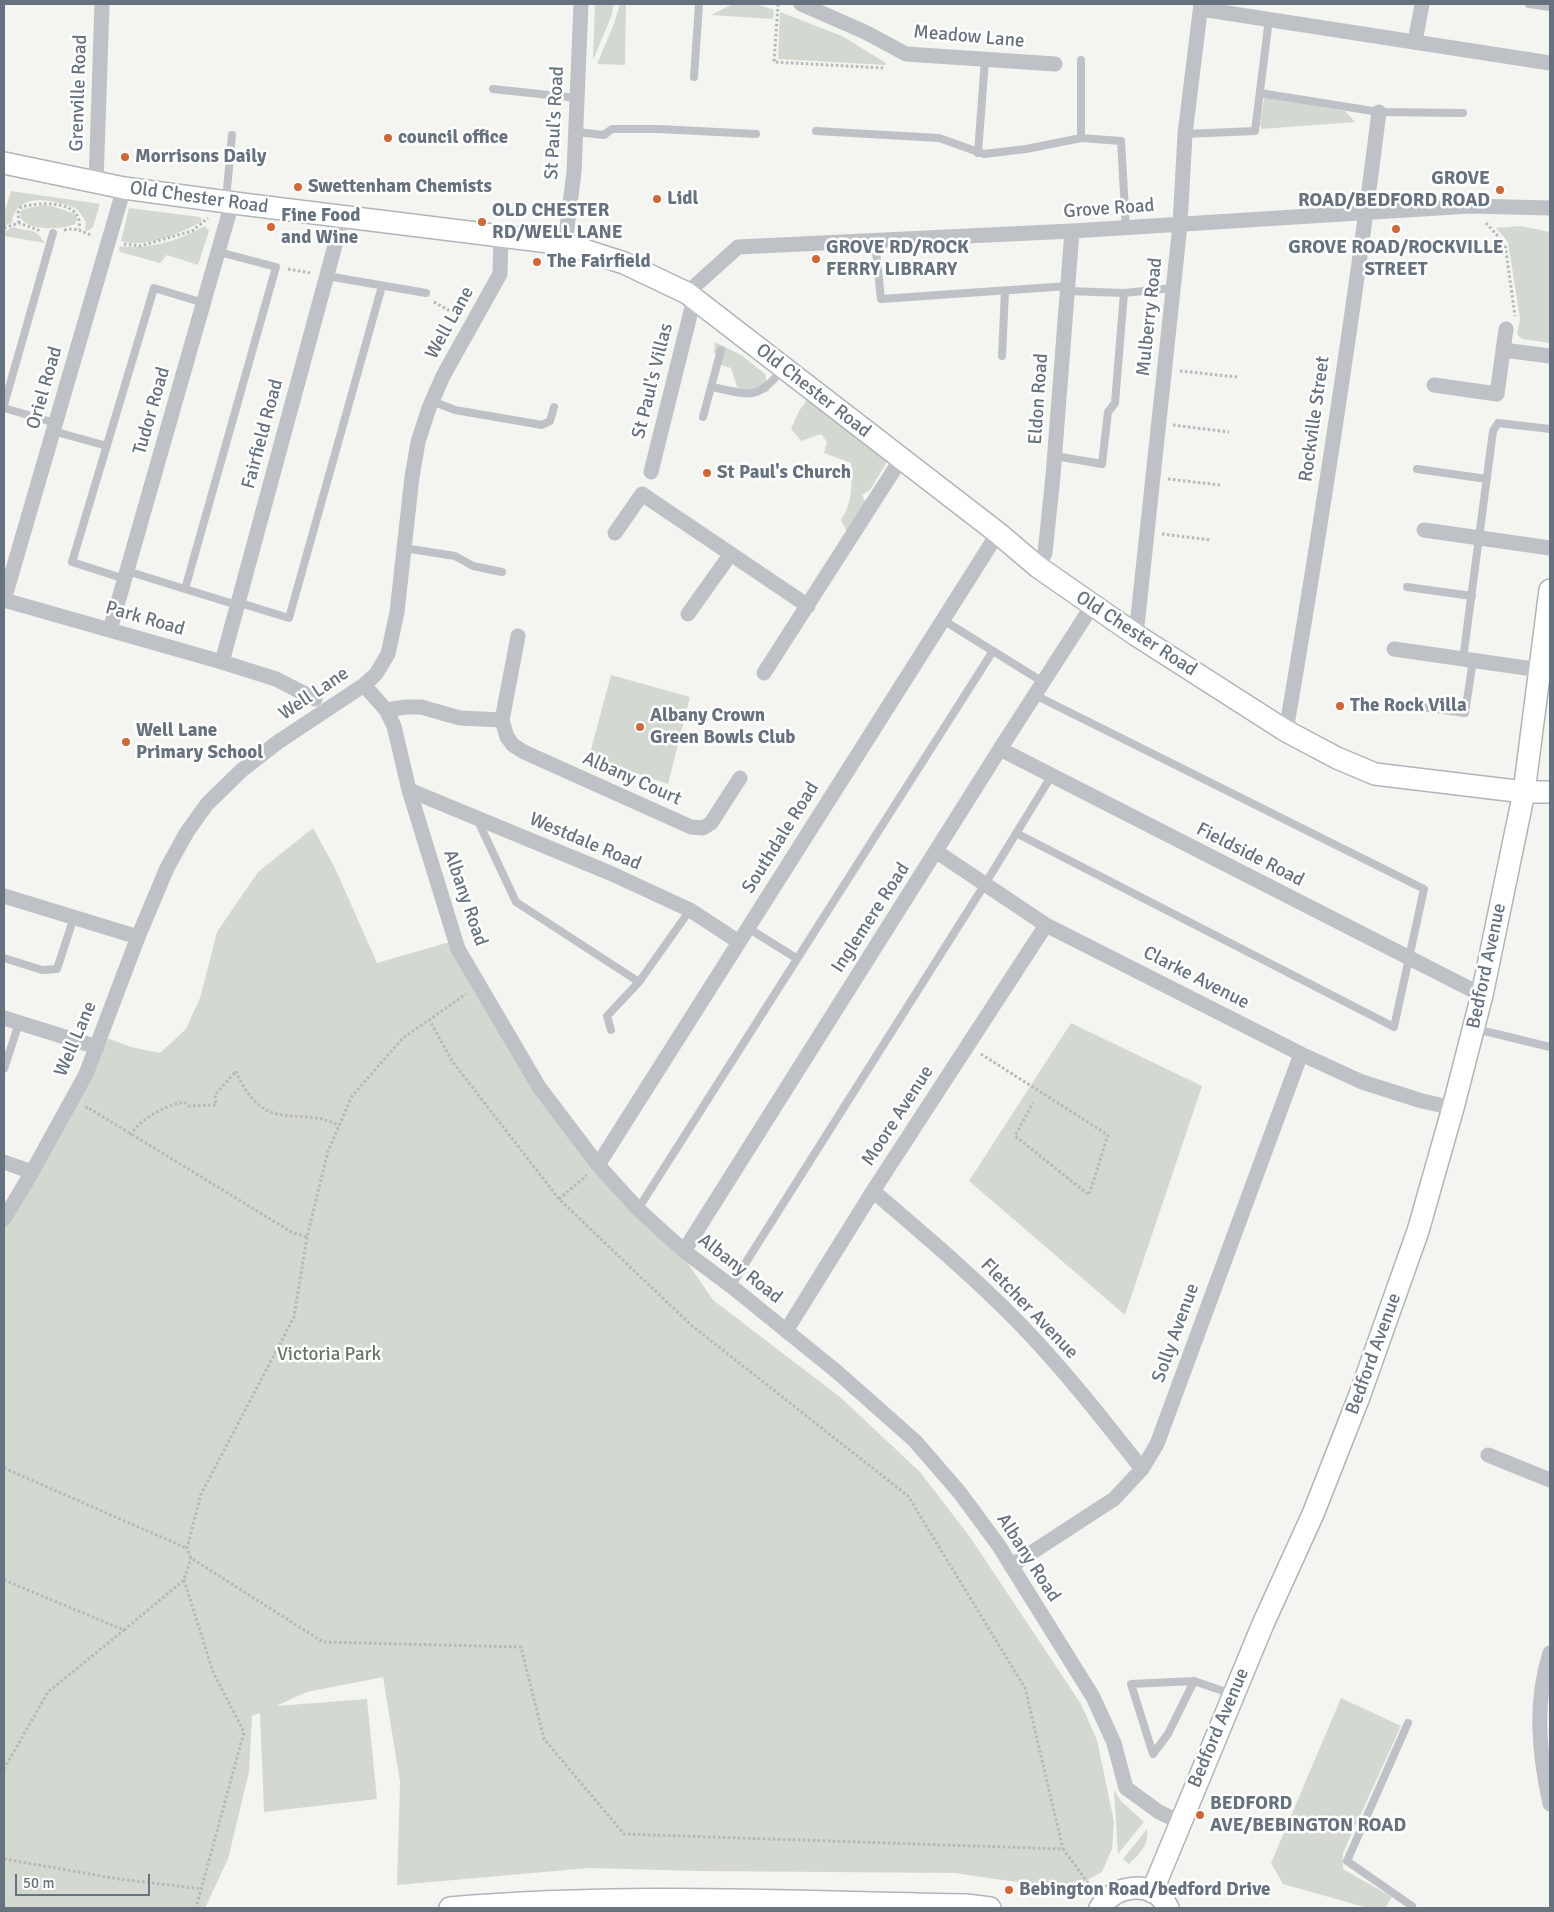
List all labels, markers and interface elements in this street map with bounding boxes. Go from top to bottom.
street label: Meadow Lane [913,21,1025,53]
street label: Grenville Road [66,34,92,152]
street label: St Paul's Road [541,66,569,180]
place label: council office [398,127,508,149]
marker: council office [382,132,394,144]
place label: Morrisons Daily [135,146,266,168]
marker: Morrisons Daily [119,151,131,163]
place label: GROVE ROAD/BEDFORD ROAD [1298,168,1490,212]
place label: Swettenham Chemists [308,176,492,198]
street label: Old Chester Road [128,177,270,219]
marker: Swettenham Chemists [292,181,304,193]
marker: GROVE ROAD/BEDFORD ROAD [1494,184,1506,196]
place label: Lidl [667,188,699,210]
marker: Lidl [651,193,663,205]
street label: Grove Road [1063,194,1155,224]
place label: OLD CHESTER RD/WELL LANE [492,200,623,244]
place label: Fine Food and Wine [281,205,360,249]
marker: OLD CHESTER RD/WELL LANE [476,216,488,228]
marker: Fine Food and Wine [265,221,277,233]
marker: GROVE ROAD/ROCKVILLE STREET [1390,223,1402,235]
place label: GROVE RD/ROCK FERRY LIBRARY [826,237,969,281]
place label: GROVE ROAD/ROCKVILLE STREET [1288,237,1504,281]
place label: The Fairfield [547,251,651,273]
marker: GROVE RD/ROCK FERRY LIBRARY [810,253,822,265]
marker: The Fairfield [531,256,543,268]
street label: Mulberry Road [1132,257,1168,377]
street label: Well Lane [421,283,479,363]
street label: St Paul's Villas [628,321,678,441]
street label: Old Chester Road [751,339,875,443]
street label: Oriel Road [22,344,68,432]
street label: Eldon Road [1024,353,1054,445]
street label: Rockville Street [1295,355,1335,483]
street label: Tudor Road [129,365,175,457]
street label: Fairfield Road [237,377,289,491]
place label: St Paul's Church [717,462,851,484]
marker: St Paul's Church [701,467,713,479]
street label: Old Chester Road [1071,586,1201,682]
street label: Park Road [103,597,187,641]
street label: Well Lane [275,662,353,726]
place label: The Rock Villa [1350,695,1467,717]
marker: The Rock Villa [1334,700,1346,712]
place label: Albany Crown Green Bowls Club [650,705,795,749]
place label: Well Lane Primary School [136,720,263,764]
marker: Albany Crown Green Bowls Club [634,721,646,733]
marker: Well Lane Primary School [120,736,132,748]
street label: Albany Court [579,747,685,811]
street label: Southdale Road [738,778,824,898]
street label: Westdale Road [526,808,644,876]
street label: Fieldside Road [1192,818,1308,892]
street label: Albany Road [438,847,492,949]
street label: Inglemere Road [827,859,915,977]
street label: Bedford Avenue [1463,901,1511,1031]
street label: Clarke Avenue [1139,942,1253,1014]
street label: Well Lane [50,998,102,1080]
street label: Moore Avenue [857,1062,939,1170]
street label: Albany Road [693,1229,787,1309]
street label: Fletcher Avenue [975,1254,1083,1364]
street label: Solly Avenue [1148,1280,1204,1386]
street label: Bedford Avenue [1341,1290,1407,1418]
park label: Victoria Park [277,1344,381,1366]
street label: Albany Road [991,1510,1065,1606]
street label: Bedford Avenue [1184,1665,1254,1791]
place label: BEDFORD AVE/BEBINGTON ROAD [1210,1793,1406,1837]
marker: BEDFORD AVE/BEBINGTON ROAD [1194,1809,1206,1821]
scale bar [18,1864,152,1896]
text: 50 m [23,1874,54,1892]
place label: Bebington Road/bedford Drive [1019,1879,1271,1901]
marker: Bebington Road/bedford Drive [1003,1884,1015,1896]

